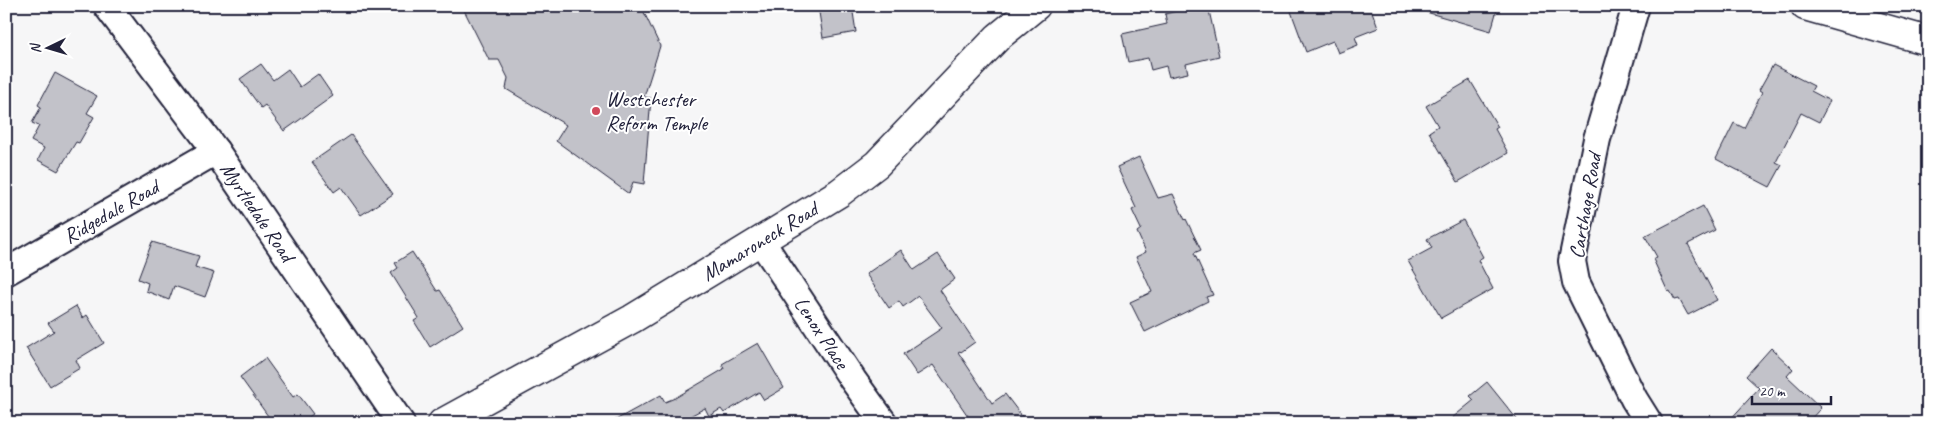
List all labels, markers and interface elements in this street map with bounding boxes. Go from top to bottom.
north arrow [22,22,72,72]
text: N [26,42,44,54]
place label: Westchester Reform Temple [606,86,709,136]
marker: Westchester Reform Temple [590,105,602,117]
street label: Carthage Road [1563,148,1608,260]
street label: Myrtledale Road [214,157,302,270]
street label: Ridgedale Road [59,172,166,249]
street label: Mamaroneck Road [697,195,825,287]
street label: Lenox Place [788,292,856,376]
scale bar [1752,374,1830,406]
text: 20 m [1759,382,1786,401]

